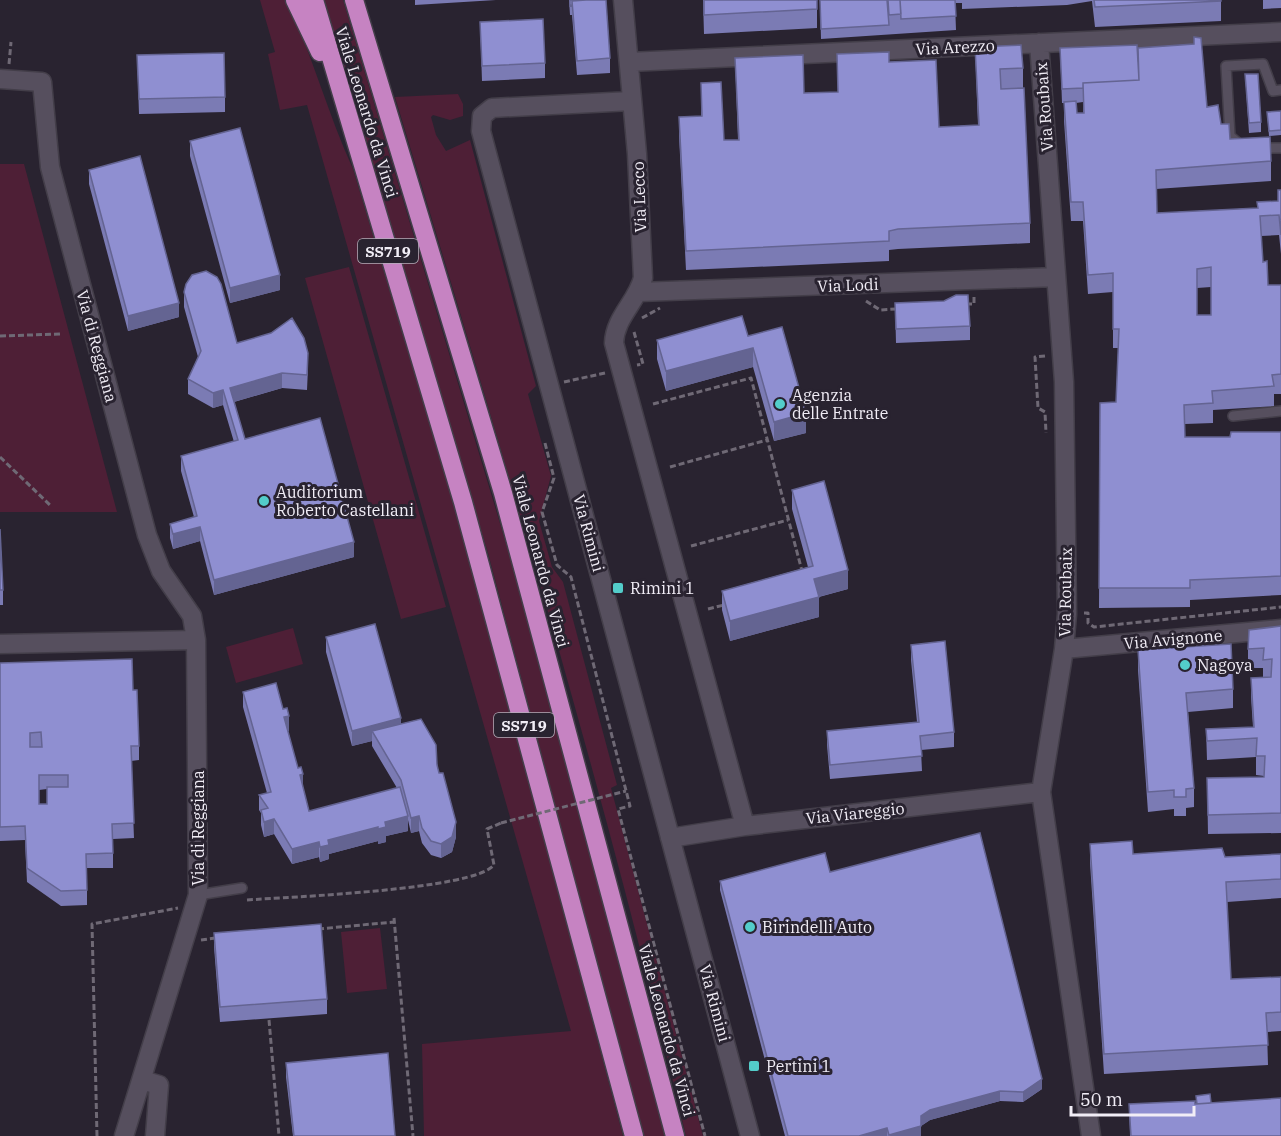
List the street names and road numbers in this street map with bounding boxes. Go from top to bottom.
street label: Viale Leonardo da Vinci [331,24,403,200]
street label: Via Arezzo [915,35,995,59]
street label: Via Roubaix [1031,62,1057,152]
street label: Via Lecco [628,161,650,233]
road number: SS719 [358,239,418,263]
street label: Via Lodi [817,274,879,296]
street label: Via di Reggiana [72,288,122,405]
street label: Viale Leonardo da Vinci [508,473,574,649]
street label: Via Rimini [569,492,609,574]
street label: Via Roubaix [1054,547,1076,637]
street label: Via Avignone [1123,625,1223,653]
road number: SS719 [494,713,554,737]
street label: Via di Reggiana [188,770,208,886]
street label: Via Viareggio [805,798,905,828]
street label: Viale Leonardo da Vinci [634,942,700,1118]
street label: Via Rimini [695,962,735,1044]

